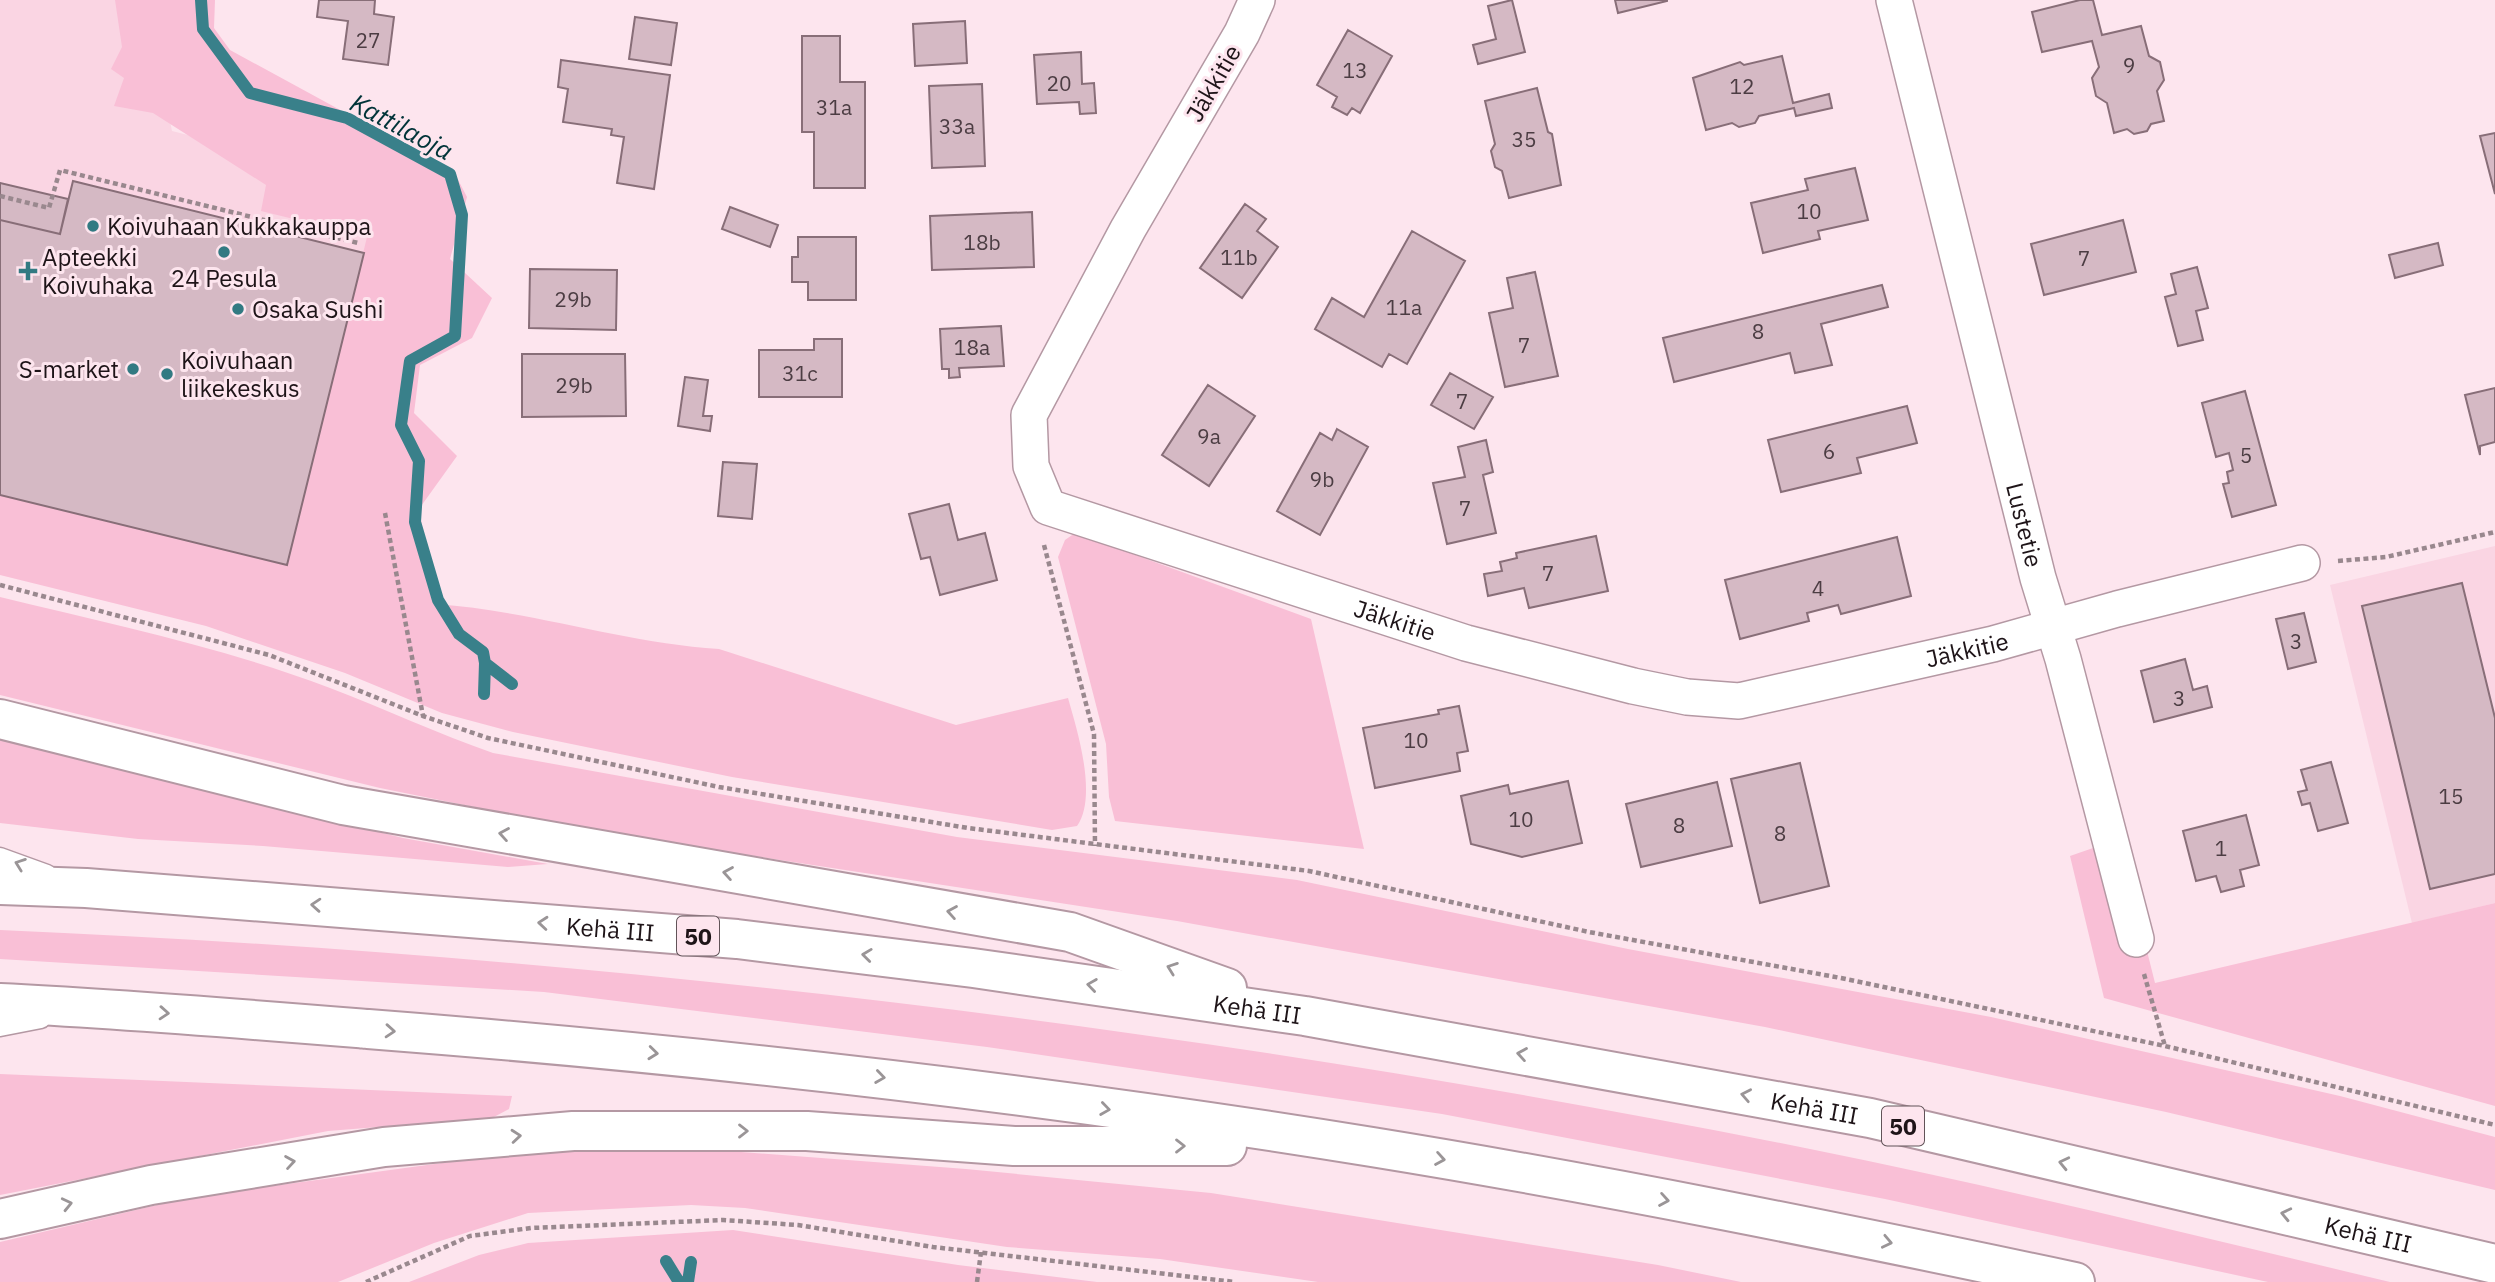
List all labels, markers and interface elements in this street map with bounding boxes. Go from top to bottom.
house number: 27 [355,26,381,54]
street label: Jäkkitie [1178,39,1248,127]
house number: 9 [2123,51,2135,79]
house number: 13 [1342,56,1368,84]
house number: 20 [1046,69,1072,97]
house number: 12 [1729,72,1755,100]
water label: Kattilaoja [345,85,459,167]
house number: 31a [816,93,852,121]
house number: 33a [939,112,975,140]
house number: 35 [1511,125,1537,153]
house number: 10 [1796,197,1822,225]
place label: Koivuhaan Kukkakauppa [107,210,371,242]
marker: Koivuhaan Kukkakauppa [85,218,101,234]
house number: 18b [963,228,1001,256]
place label: Apteekki Koivuhaka [42,241,153,301]
house number: 11b [1220,243,1258,271]
marker: 24 Pesula [216,244,232,260]
house number: 7 [2078,244,2090,272]
place label: 24 Pesula [171,262,277,294]
marker: Apteekki Koivuhaka [20,263,36,279]
house number: 29b [554,285,592,313]
place label: Osaka Sushi [252,293,383,325]
house number: 11a [1386,293,1422,321]
marker: Osaka Sushi [230,301,246,317]
house number: 8 [1752,317,1764,345]
house number: 7 [1518,331,1530,359]
house number: 18a [954,333,990,361]
place label: Koivuhaan liikekeskus [181,344,300,404]
place label: S-market [19,353,119,385]
house number: 31c [782,359,818,387]
marker: S-market [125,361,141,377]
marker: Koivuhaan liikekeskus [159,366,175,382]
house number: 29b [555,371,593,399]
house number: 7 [1456,387,1468,415]
house number: 9a [1197,422,1221,450]
house number: 6 [1823,437,1835,465]
house number: 5 [2240,441,2252,469]
house number: 9b [1310,465,1334,493]
street label: Lustetie [1999,479,2051,571]
house number: 7 [1459,494,1471,522]
house number: 7 [1542,559,1554,587]
house number: 4 [1812,574,1824,602]
street label: Jäkkitie [1350,592,1440,648]
street label: Jäkkitie [1922,624,2012,675]
house number: 3 [2290,627,2302,655]
house number: 3 [2173,684,2185,712]
house number: 10 [1403,726,1429,754]
house number: 15 [2438,782,2464,810]
house number: 10 [1508,805,1534,833]
house number: 8 [1673,811,1685,839]
house number: 8 [1774,819,1786,847]
one-way arrow [498,827,510,842]
house number: 1 [2215,834,2227,862]
one-way arrow [15,859,27,873]
one-way arrow [722,866,734,881]
one-way arrow [310,898,321,913]
one-way arrow [946,905,958,920]
street label: Kehä III [565,910,656,948]
one-way arrow [537,916,548,931]
road number: 50 [677,917,719,956]
one-way arrow [861,948,872,963]
one-way arrow [1166,962,1178,976]
one-way arrow [1086,978,1098,993]
street label: Kehä III [1211,987,1303,1031]
one-way arrow [158,1005,169,1020]
one-way arrow [385,1023,396,1038]
one-way arrow [648,1045,659,1060]
one-way arrow [1516,1047,1528,1062]
one-way arrow [874,1069,885,1084]
street label: Kehä III [1768,1084,1861,1132]
one-way arrow [1740,1088,1752,1103]
one-way arrow [1099,1101,1111,1116]
road number: 50 [1882,1106,1924,1146]
one-way arrow [738,1123,749,1139]
one-way arrow [510,1128,522,1143]
one-way arrow [1176,1138,1186,1154]
one-way arrow [1434,1151,1446,1166]
one-way arrow [284,1155,296,1170]
one-way arrow [2058,1157,2070,1171]
one-way arrow [1657,1192,1669,1207]
one-way arrow [61,1198,73,1213]
one-way arrow [2280,1207,2292,1222]
street label: Kehä III [2321,1209,2415,1260]
one-way arrow [1881,1234,1893,1249]

